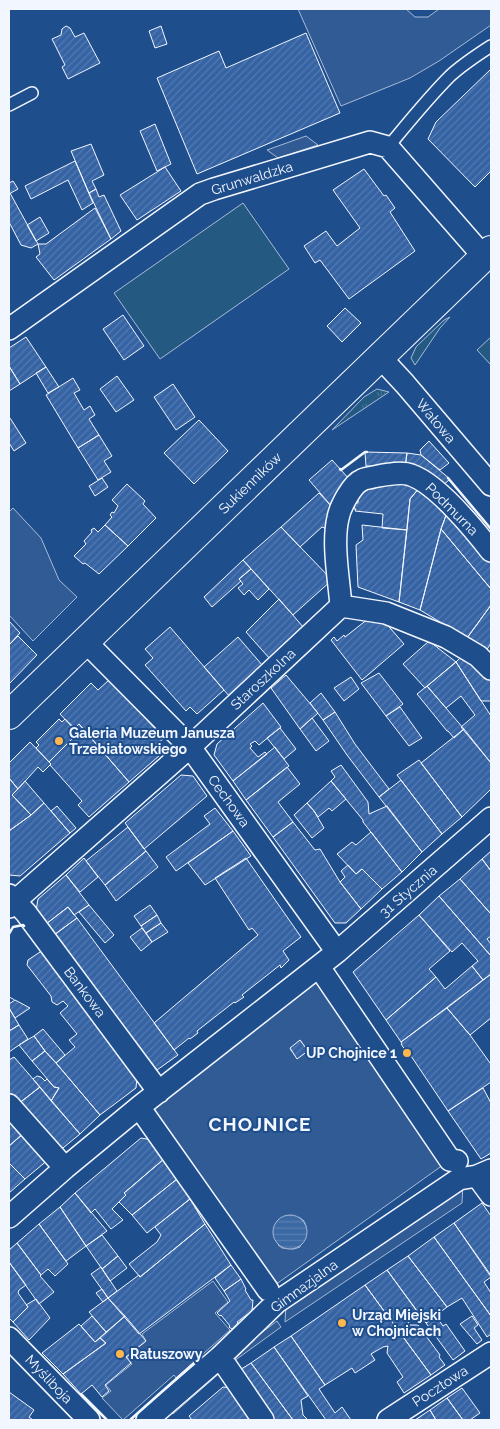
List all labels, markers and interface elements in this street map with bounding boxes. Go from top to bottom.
street label: Grunwaldzka [209,158,295,198]
street label: Wałowa [413,396,459,446]
street label: Sukienników [215,449,285,517]
street label: Podmurna [422,479,482,539]
street label: Staroszkolna [227,645,299,713]
place label: Galeria Muzeum Janusza Trzebiatowskiego [69,725,235,757]
marker: Galeria Muzeum Janusza Trzebiatowskiego [53,735,65,747]
street label: Cechowa [205,772,253,830]
street label: 31 Stycznia [376,862,440,920]
street label: Bankowa [61,964,109,1020]
place label: UP Chojnice 1 [306,1045,397,1061]
marker: UP Chojnice 1 [401,1047,413,1059]
district label: CHOJNICE [209,1113,311,1135]
street label: Gimnazjalna [267,1256,341,1316]
place label: Urząd Miejski w Chojnicach [352,1307,441,1339]
marker: Urząd Miejski w Chojnicach [336,1317,348,1329]
place label: Ratuszowy [130,1346,203,1362]
marker: Ratuszowy [114,1348,126,1360]
street label: Myśliboja [22,1351,76,1407]
street label: Pocztowa [409,1362,471,1410]

